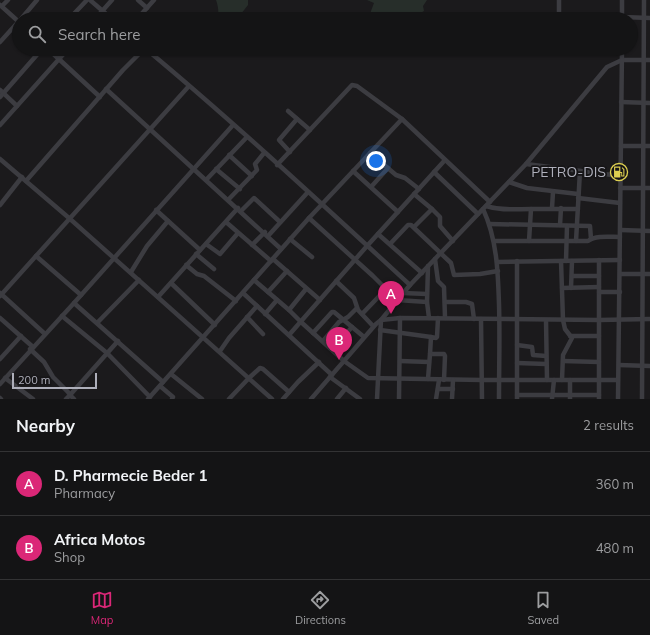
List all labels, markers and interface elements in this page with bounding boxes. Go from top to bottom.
search box [12,12,638,56]
icon: search [26,23,48,45]
text: Search here [58,25,140,44]
your location [366,151,386,171]
fuel station icon: PETRO-DIS [609,162,629,182]
place label: PETRO-DIS [531,163,606,181]
pin: A [378,281,404,314]
pin: B [326,327,352,360]
scale bar [12,371,97,390]
text: 200 m [18,373,50,387]
text: Nearby [16,415,75,436]
text: 2 results [583,417,634,433]
text: D. Pharmecie Beder 1 [54,466,208,485]
text: A [24,476,34,492]
text: 360 m [596,476,634,492]
text: Pharmacy [54,485,115,501]
text: Africa Motos [54,530,145,549]
text: B [25,540,33,556]
text: 480 m [596,540,634,556]
text: Shop [54,549,85,565]
tab: Map [91,589,113,627]
tab: Directions [295,589,346,627]
tab: Saved [527,589,559,627]

